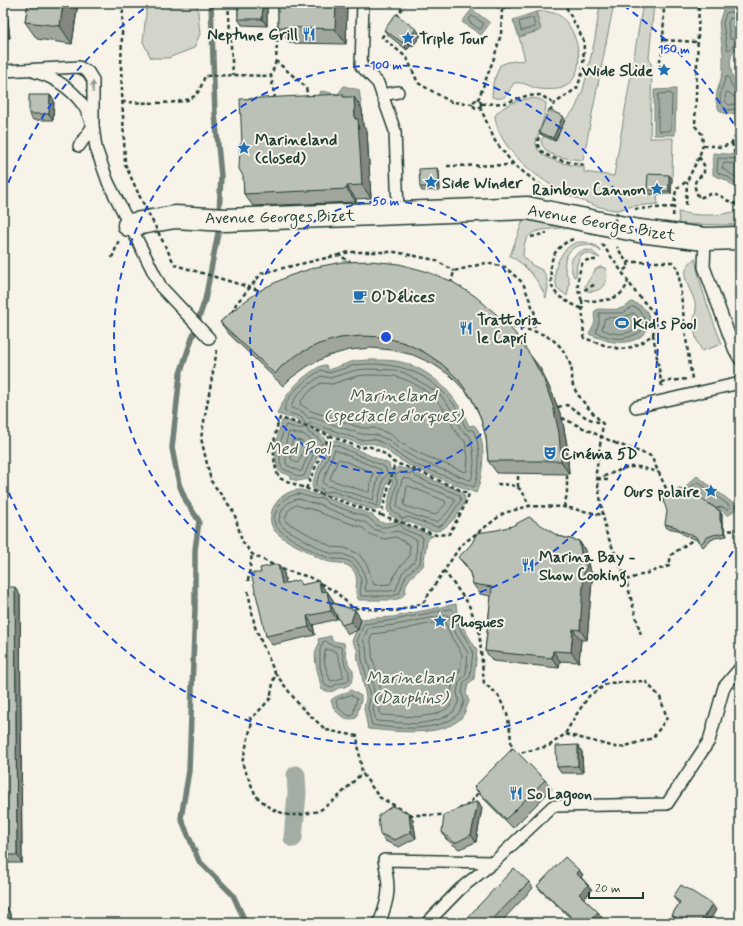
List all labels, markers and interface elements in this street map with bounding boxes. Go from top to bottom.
place label: Neptune Grill [207,25,298,46]
restaurant icon: Neptune Grill [301,26,317,42]
place label: Triple Tour [419,29,488,50]
place icon: Triple Tour [400,30,416,46]
text: 150 m [658,42,690,58]
text: 100 m [370,58,403,74]
place label: Wide Slide [581,61,653,82]
place icon: Wide Slide [656,62,672,78]
one-way arrow [90,80,96,93]
place label: Marineland (closed) [255,130,337,169]
place icon: Marineland (closed) [236,140,252,156]
place label: Side Winder [442,173,523,194]
place icon: Side Winder [423,174,439,190]
place label: Rainbow Cannon [532,180,646,201]
place icon: Rainbow Cannon [649,181,665,197]
text: 50 m [373,194,400,210]
street label: Avenue Georges Bizet [526,200,678,248]
street label: Avenue Georges Bizet [205,206,356,230]
place label: O'Délices [371,287,435,308]
cafe icon: O'Délices [352,288,368,304]
place label: Trattoria le Capri [477,310,541,349]
place label: Kid's Pool [633,314,696,335]
sports icon: Kid's Pool [614,315,630,331]
restaurant icon: Trattoria le Capri [458,320,474,336]
centre of rings [379,330,393,344]
water label: Marineland (spectacle d'orques) [323,385,465,427]
water label: Med Pool [266,438,332,460]
place label: Cinéma 5D [561,444,638,465]
theatre icon: Cinéma 5D [542,445,558,461]
place label: Ours polaire [624,482,700,503]
place icon: Ours polaire [703,483,719,499]
place label: Marina Bay - Show Cooking [539,547,636,588]
restaurant icon: Marina Bay - Show Cooking [520,557,536,573]
place label: Phoques [451,612,504,633]
place icon: Phoques [432,613,448,629]
water label: Marineland (Dauphins) [366,667,456,709]
place label: So Lagoon [527,784,592,807]
restaurant icon: So Lagoon [508,785,524,801]
scale bar [589,874,643,900]
text: 20 m [595,881,621,897]

